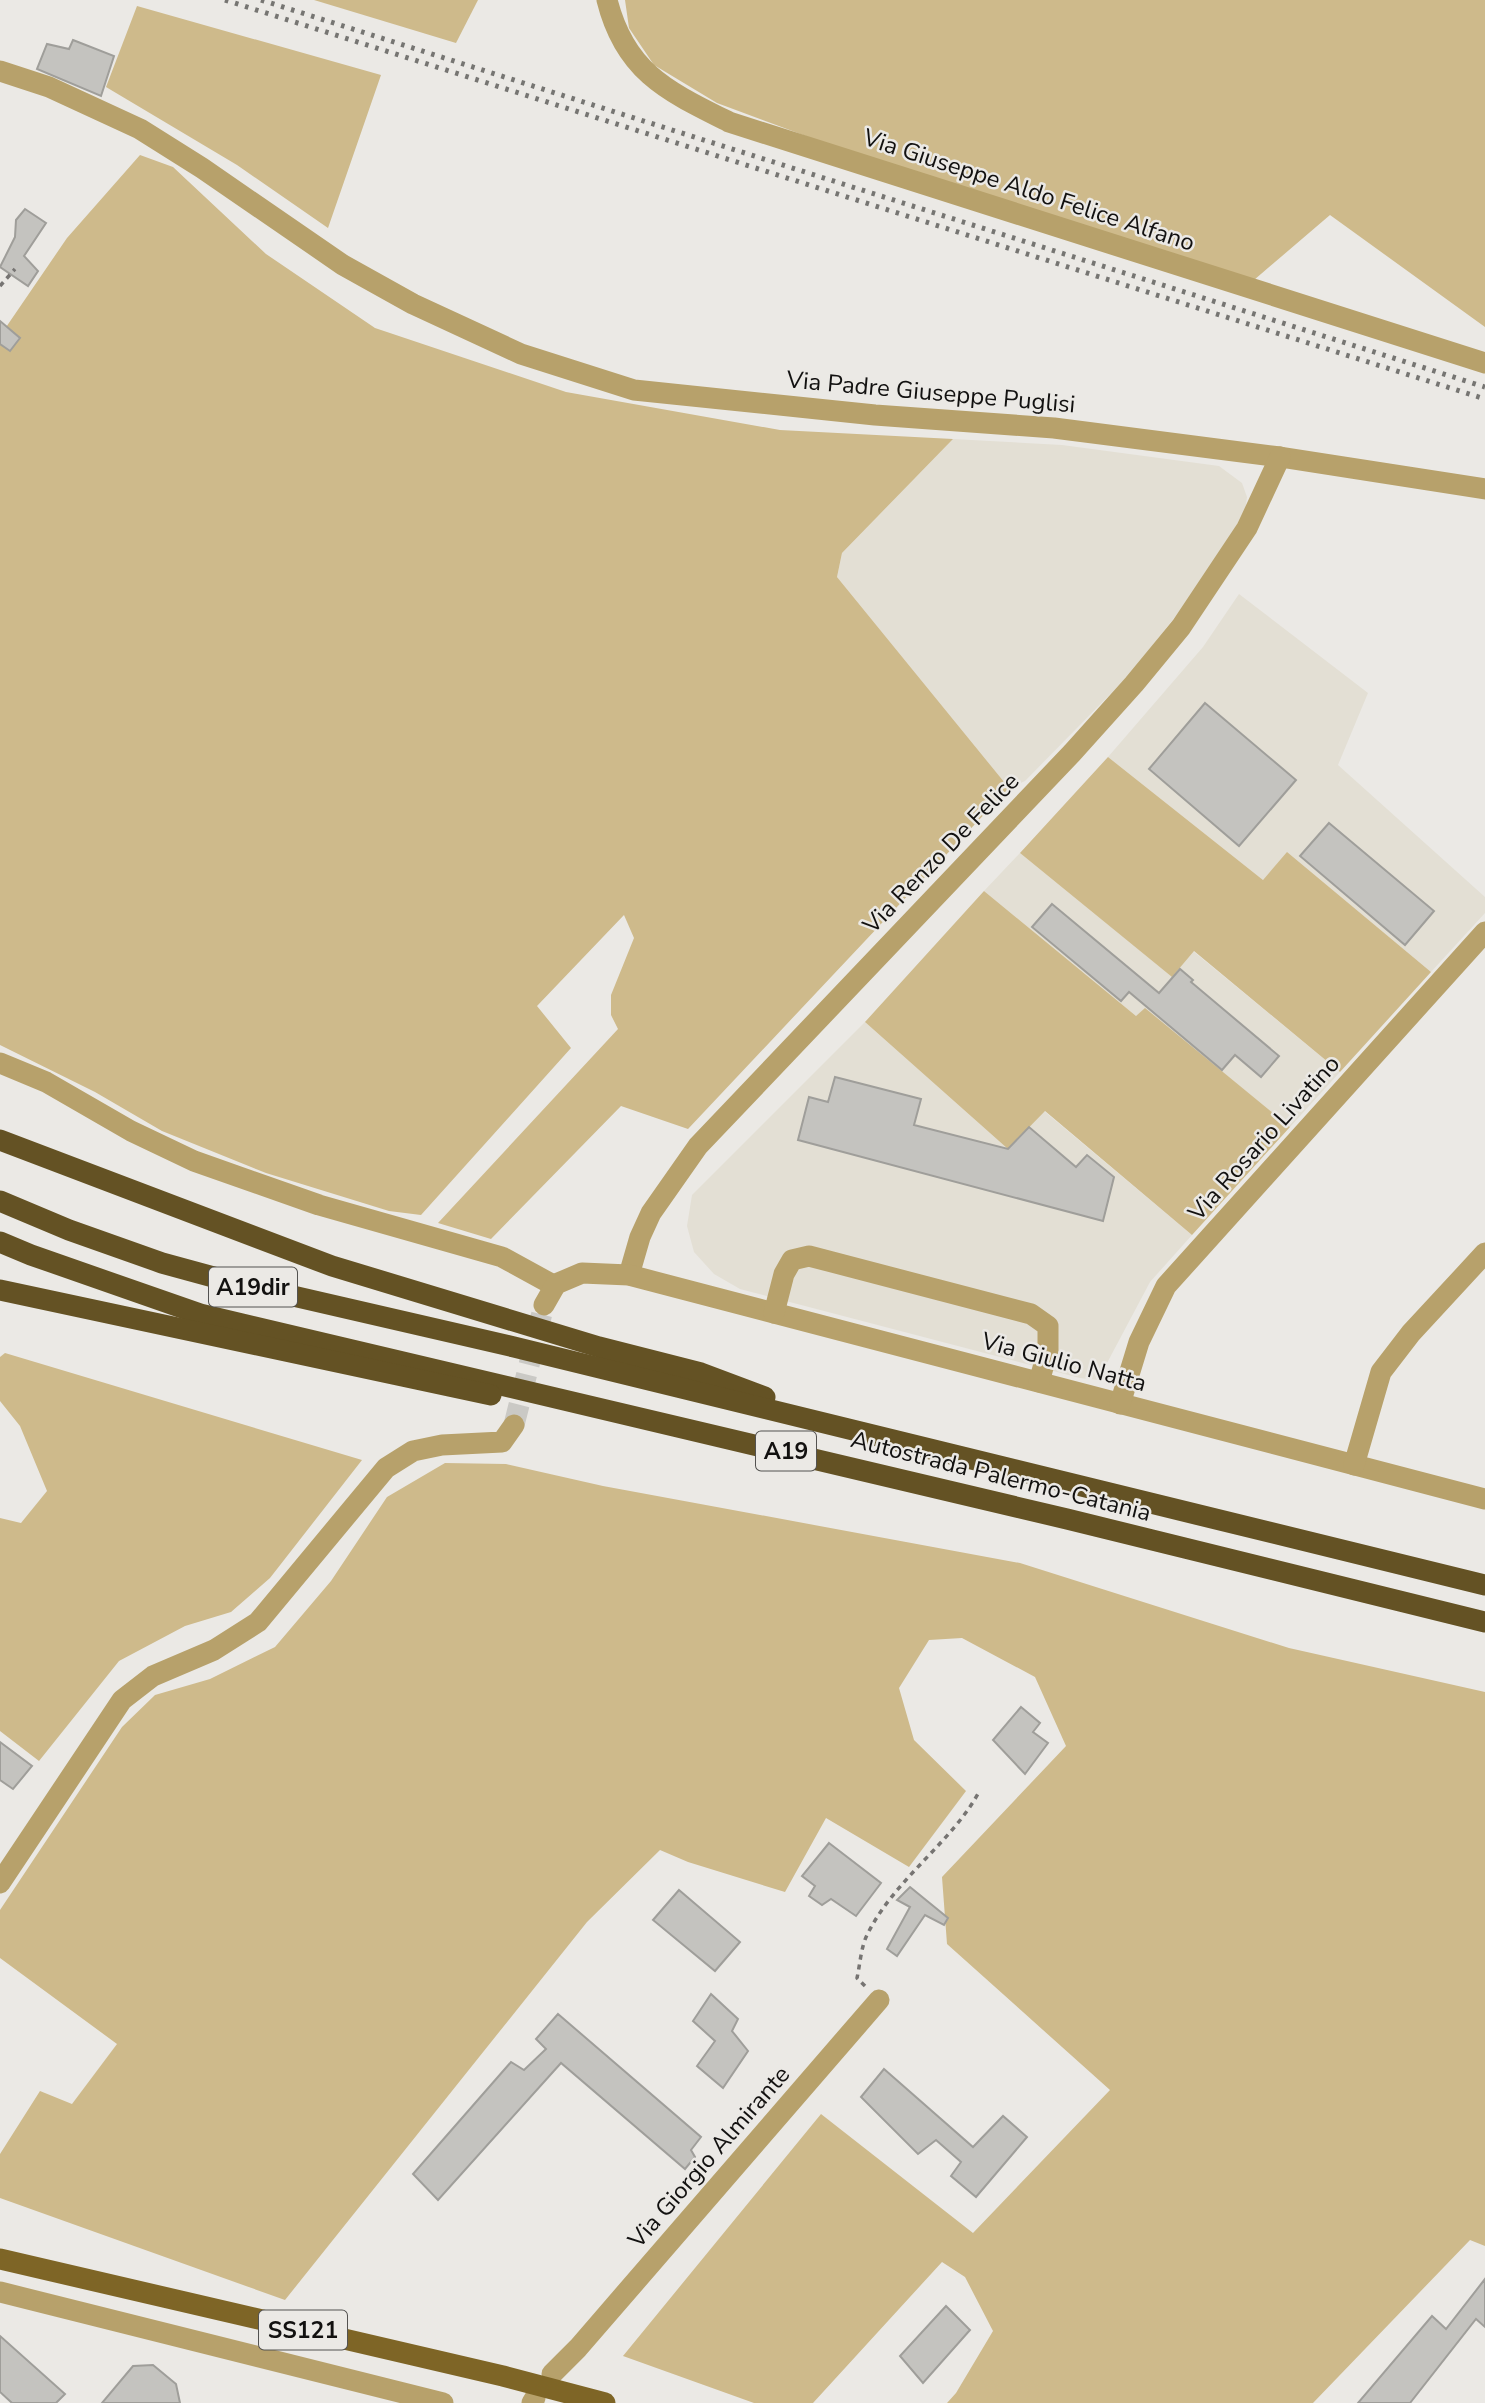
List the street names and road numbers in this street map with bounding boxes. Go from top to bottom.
street label: Via Giuseppe Aldo Felice Alfano [858,121,1199,259]
street label: Via Padre Giuseppe Puglisi [784,363,1077,421]
street label: Via Renzo De Felice [855,766,1026,941]
street label: Via Rosario Livatino [1180,1048,1347,1228]
road number: A19dir [209,1268,297,1306]
street label: Via Giulio Natta [977,1324,1150,1399]
street label: Autostrada Palermo-Catania [848,1423,1154,1529]
road number: A19 [756,1432,816,1470]
street label: Via Giorgio Almirante [620,2059,797,2256]
road number: SS121 [259,2310,347,2350]

